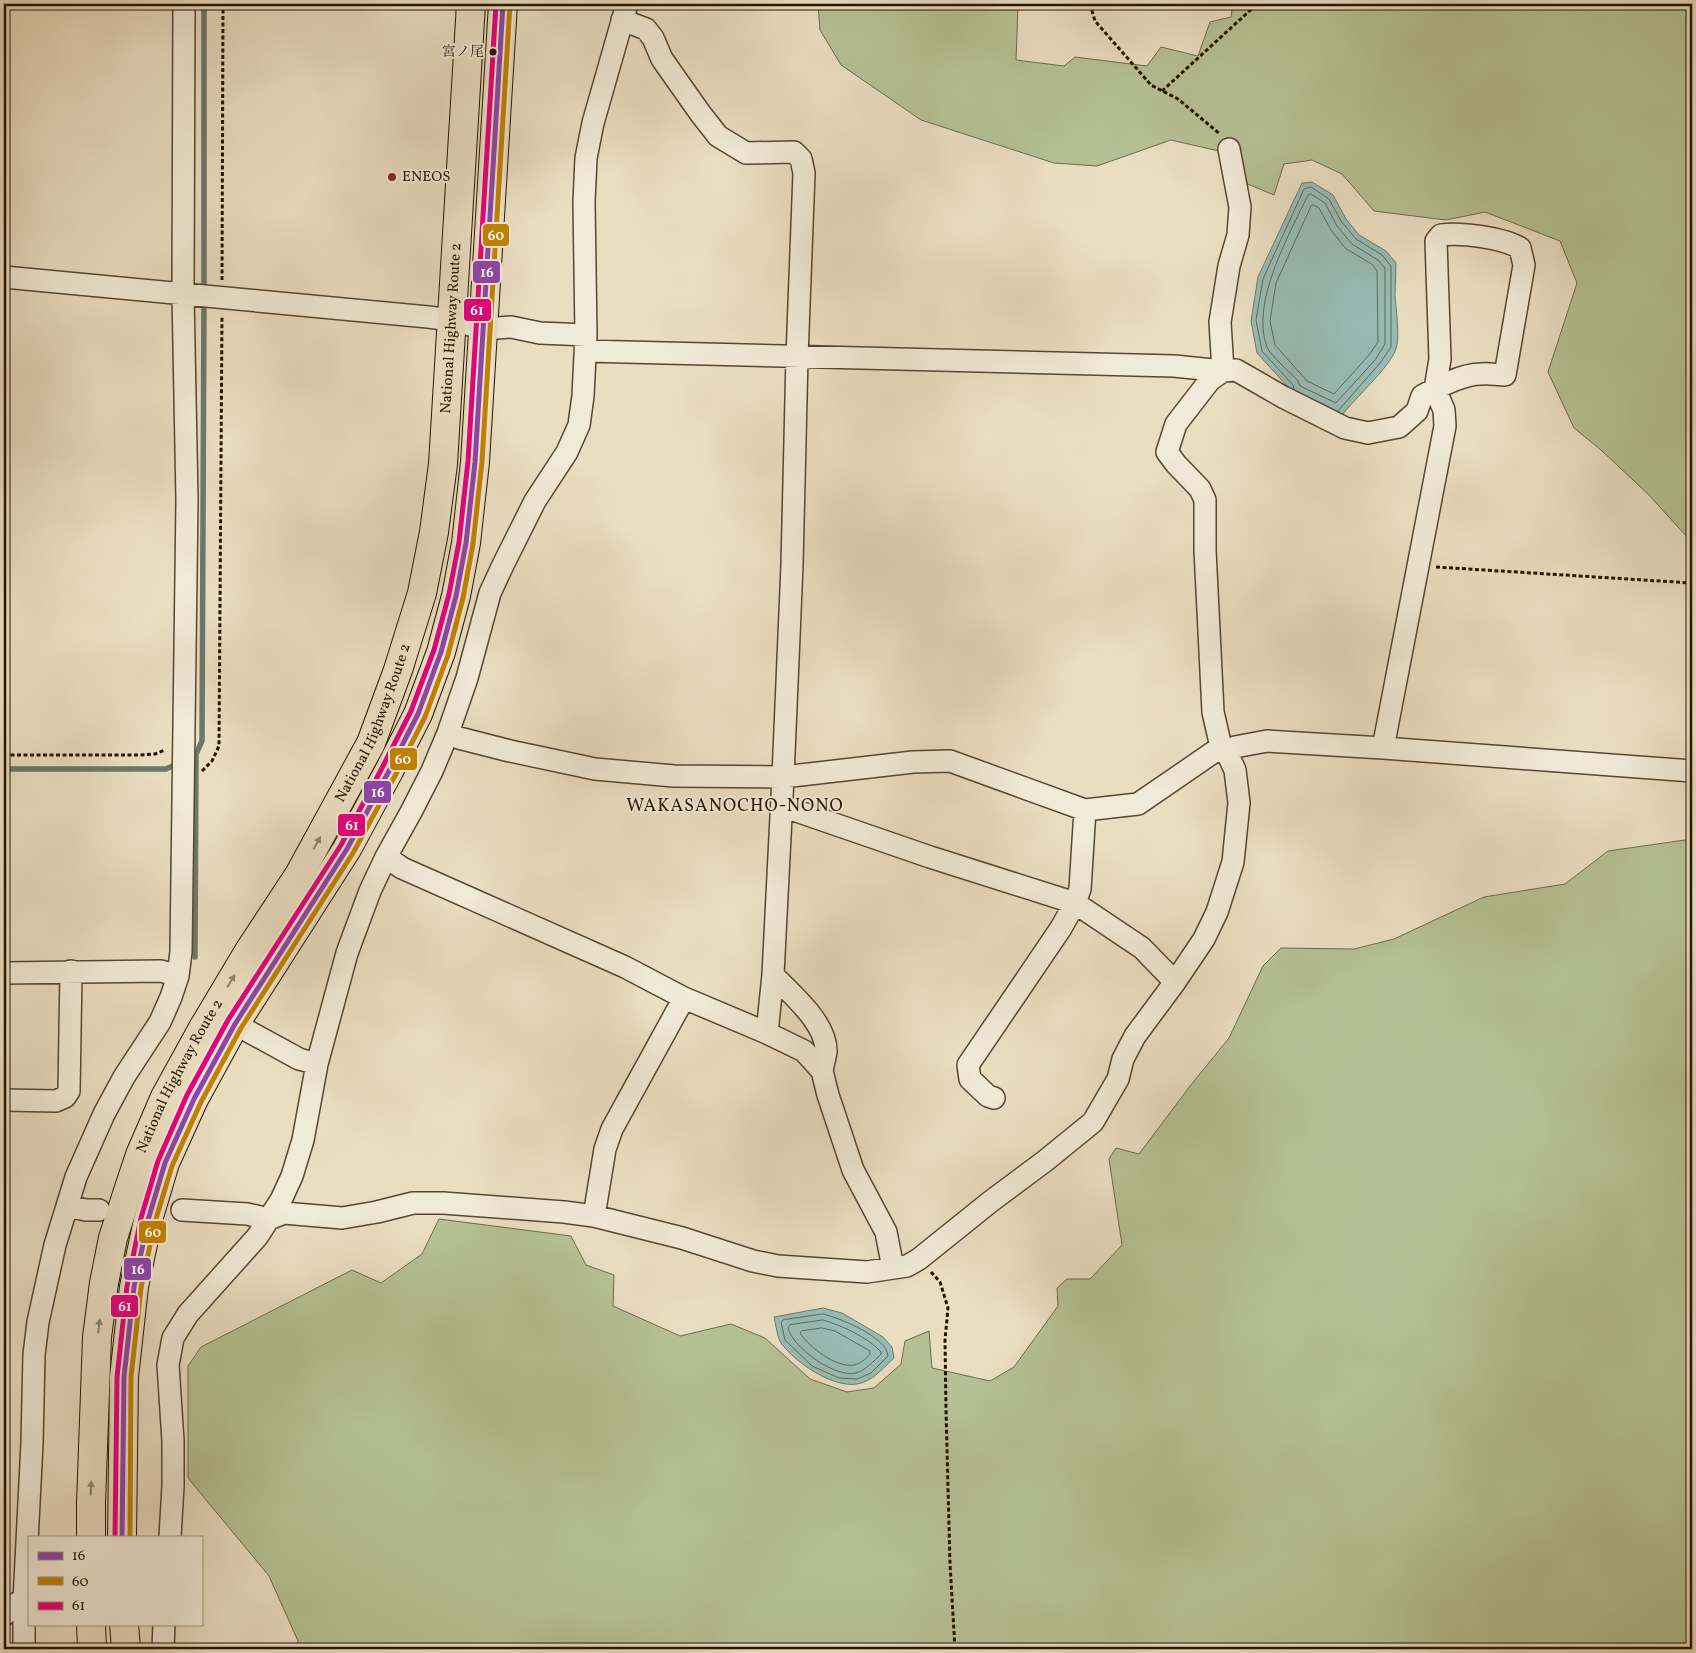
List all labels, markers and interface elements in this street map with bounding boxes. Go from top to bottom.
place label: 宮ノ尾 [442,43,484,62]
marker: 宮ノ尾 [488,47,498,57]
place label: ENEOS [402,167,450,188]
marker: ENEOS [386,171,398,183]
line badge: 60 [482,223,510,247]
text: 60 [488,227,505,246]
street label: National Highway Route 2 [436,242,467,414]
line badge: 16 [472,260,501,284]
text: 16 [480,264,494,283]
line badge: 61 [463,298,492,322]
text: 61 [470,302,484,321]
street label: National Highway Route 2 [330,641,416,806]
line badge: 60 [389,747,418,771]
text: 60 [395,751,412,770]
line badge: 16 [363,780,392,804]
text: 16 [371,784,385,803]
district label: WAKASANOCHO-NONO [626,794,844,819]
line badge: 61 [337,813,366,837]
text: 61 [345,817,359,836]
one-way arrow [313,836,321,851]
one-way arrow [226,975,236,988]
street label: National Highway Route 2 [131,995,228,1157]
line badge: 60 [138,1220,167,1244]
text: 60 [145,1224,162,1243]
line badge: 16 [123,1257,152,1281]
text: 16 [131,1261,145,1280]
line badge: 61 [110,1294,139,1318]
text: 61 [118,1298,132,1317]
one-way arrow [95,1317,103,1333]
one-way arrow [88,1480,96,1496]
legend [28,1536,202,1626]
text: 16 [72,1546,85,1567]
text: 60 [72,1572,89,1593]
text: 61 [72,1596,85,1617]

